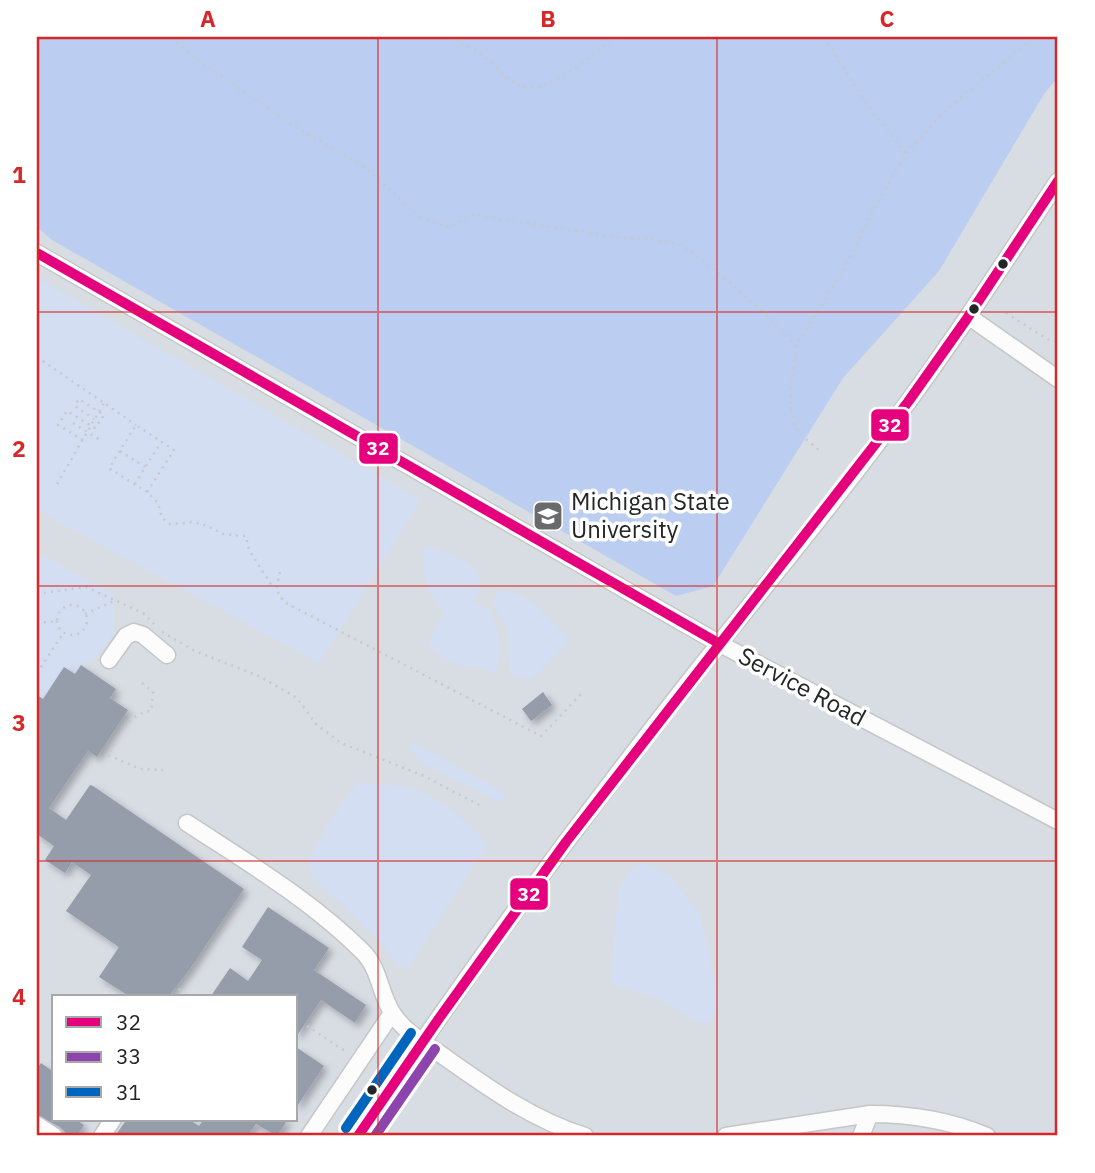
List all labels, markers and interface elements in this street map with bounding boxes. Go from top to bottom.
text: A [200,3,216,33]
text: B [540,3,556,33]
text: C [880,3,895,33]
text: 1 [12,159,26,189]
unlabelled marker [996,257,1010,271]
unlabelled marker [967,302,981,316]
line badge: 32 [870,408,910,442]
text: 32 [879,413,901,437]
line badge: 32 [358,432,399,465]
text: 2 [12,433,26,463]
text: 32 [367,436,389,460]
place label: Michigan State University [571,485,730,545]
school or university icon: Michigan State University [531,499,565,533]
street label: Service Road [733,639,872,733]
text: 3 [12,707,26,737]
line badge: 32 [509,877,549,911]
text: 32 [518,882,540,906]
text: 4 [12,981,26,1011]
legend [52,995,298,1120]
text: 32 [116,1008,141,1036]
text: 33 [116,1042,141,1070]
text: 31 [116,1078,141,1106]
unlabelled marker [365,1083,379,1097]

